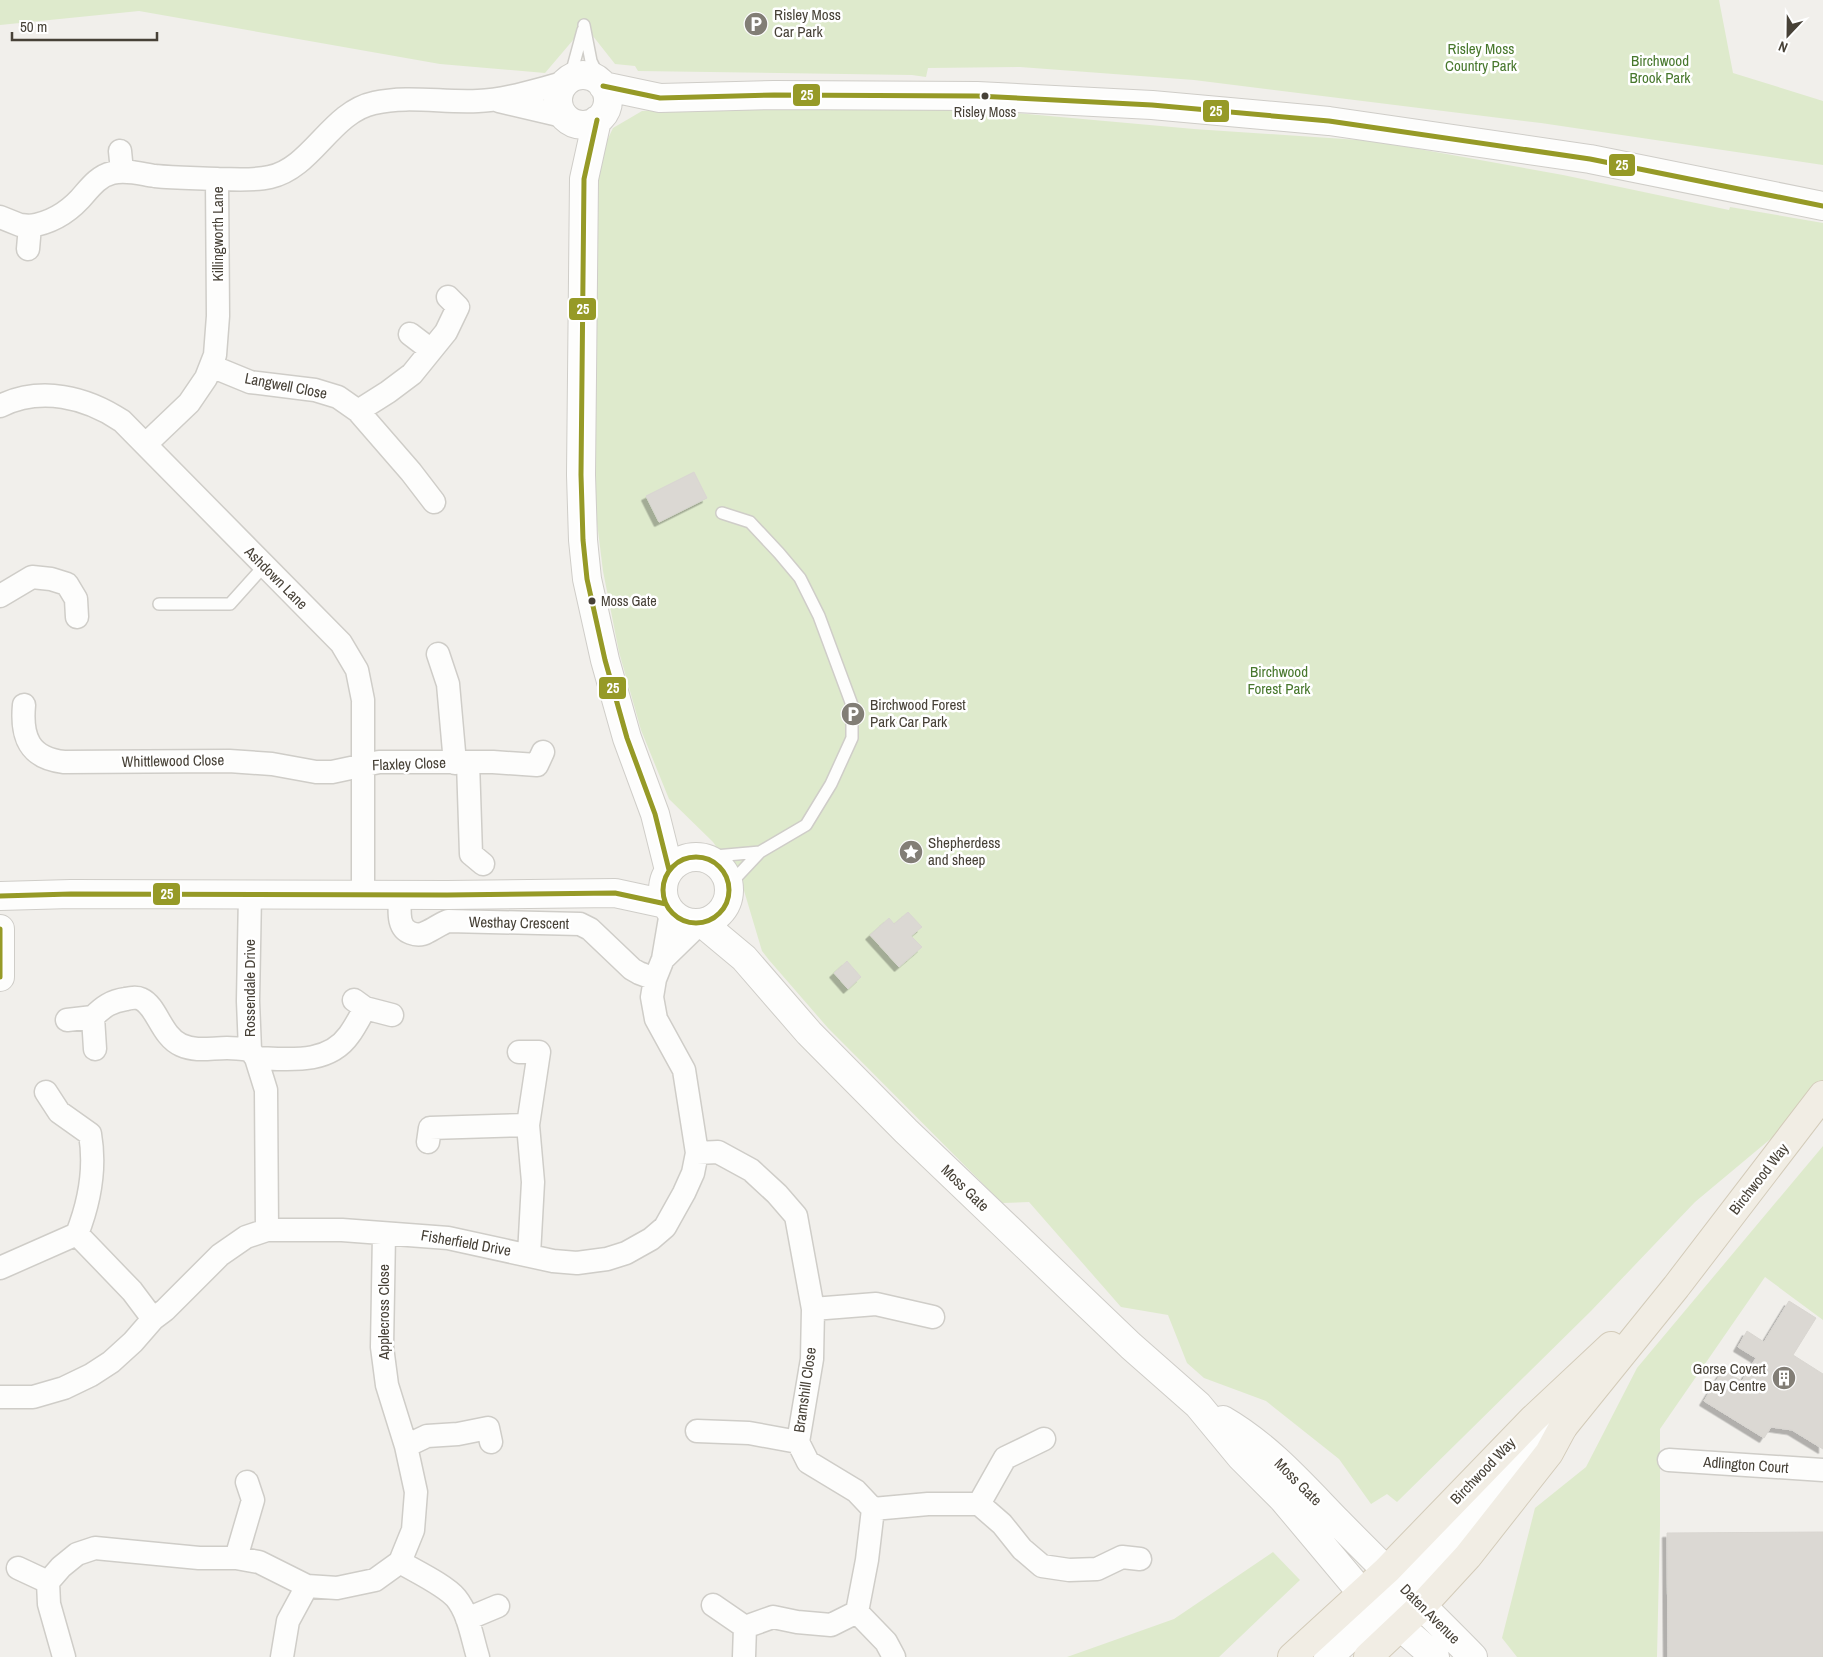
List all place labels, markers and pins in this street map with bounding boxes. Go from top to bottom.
place label: Risley Moss Car Park [774,4,841,42]
parking icon: Risley Moss Car Park [743,11,769,37]
marker: Risley Moss [980,91,990,101]
place label: Risley Moss [954,103,1017,121]
place label: Moss Gate [601,592,657,610]
marker: Moss Gate [587,596,597,606]
place label: Birchwood Forest Park Car Park [870,694,966,732]
parking icon: Birchwood Forest Park Car Park [840,701,866,727]
place label: Shepherdess and sheep [928,832,1000,870]
place icon: Shepherdess and sheep [898,839,924,865]
place label: Gorse Covert Day Centre [1693,1358,1767,1396]
building icon: Gorse Covert Day Centre [1771,1365,1797,1391]

